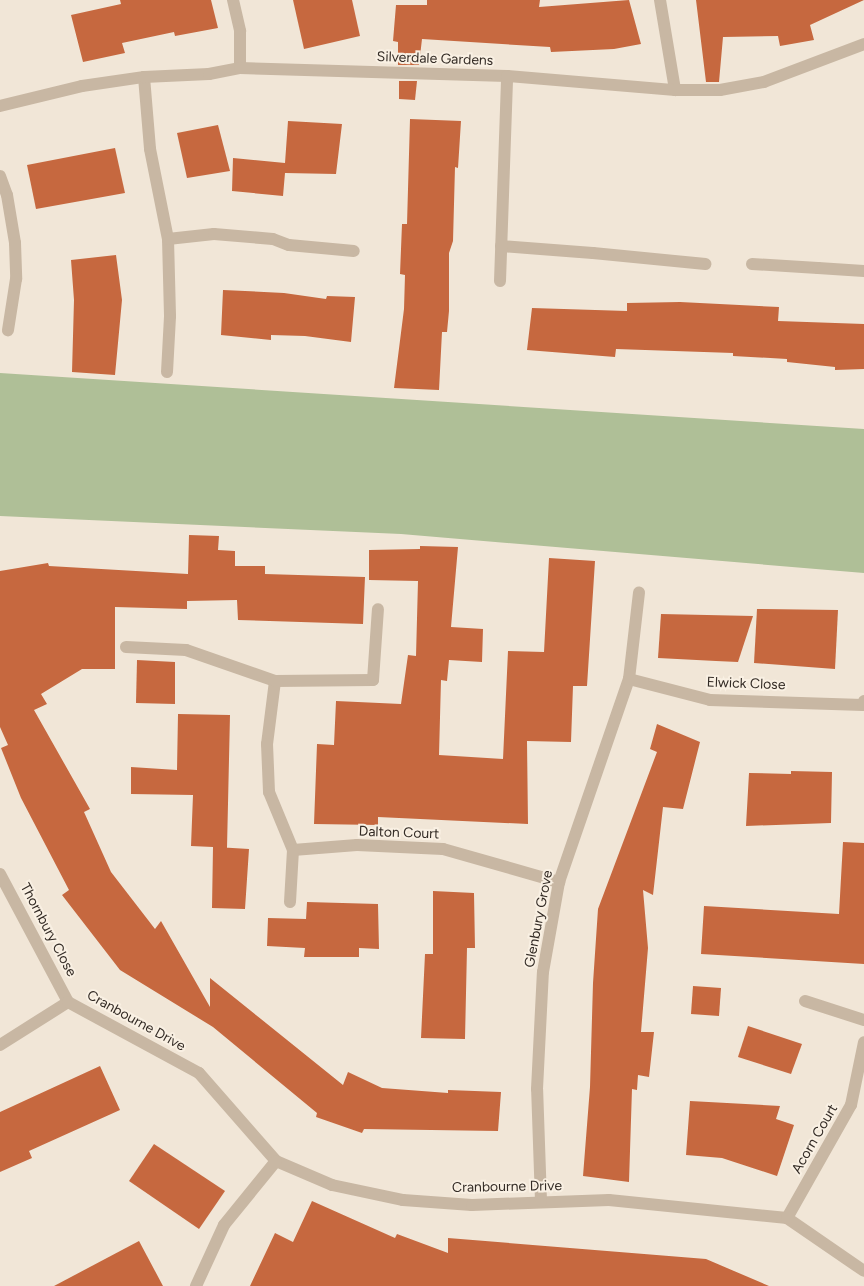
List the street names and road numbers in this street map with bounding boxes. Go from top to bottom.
street label: Silverdale Gardens [376,49,494,69]
street label: Elwick Close [706,674,786,694]
street label: Dalton Court [358,823,440,843]
street label: Glenbury Grove [521,869,557,969]
street label: Thornbury Close [16,880,80,980]
street label: Cranbourne Drive [84,987,188,1055]
street label: Acorn Court [788,1101,842,1177]
street label: Cranbourne Drive [452,1178,562,1196]

